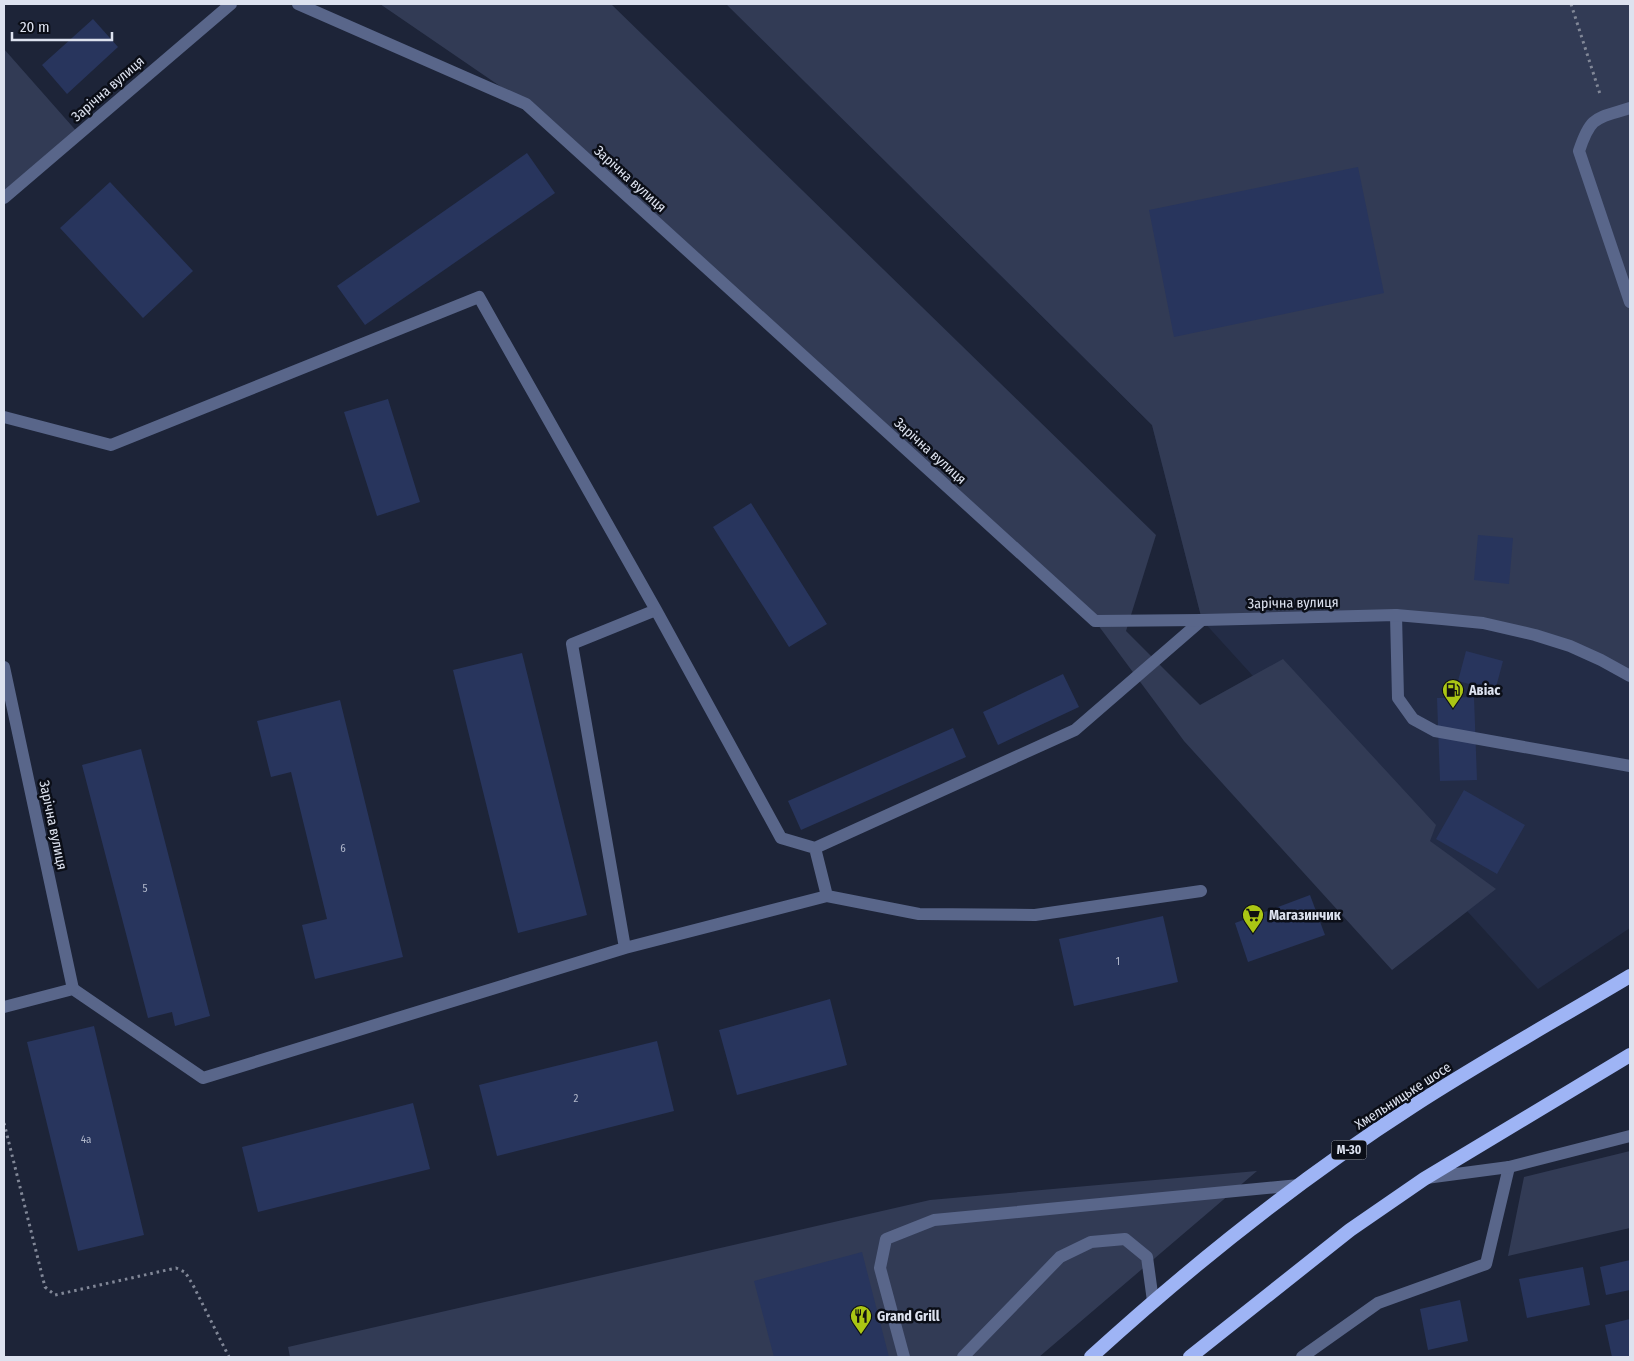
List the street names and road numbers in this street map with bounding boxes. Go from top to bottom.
street label: Зарічна вулиця [68,53,148,125]
street label: Зарічна вулиця [590,142,670,216]
street label: Зарічна вулиця [890,414,970,488]
street label: Зарічна вулиця [1247,594,1339,612]
street label: Зарічна вулиця [35,779,71,871]
street label: Хмельницьке шосе [1352,1059,1454,1133]
road number: М-30 [1332,1140,1366,1160]

